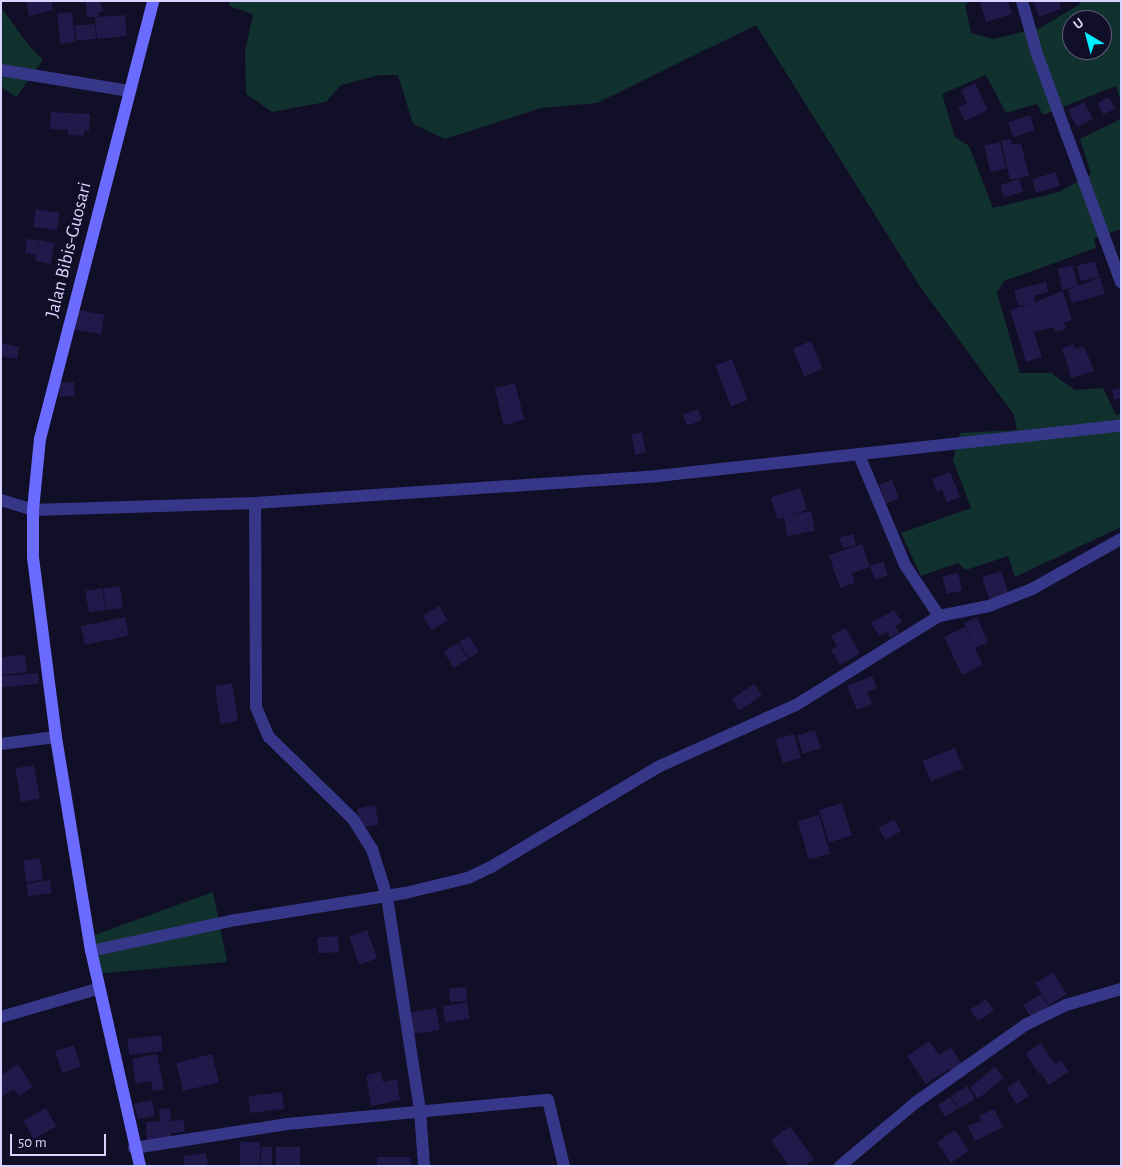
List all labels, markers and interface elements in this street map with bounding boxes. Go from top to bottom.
north arrow [1062,10,1112,60]
text: U [1071,16,1086,32]
street label: Jalan Bibis-Guosari [41,180,97,320]
scale bar [12,1124,109,1156]
text: 50 m [18,1135,47,1150]

